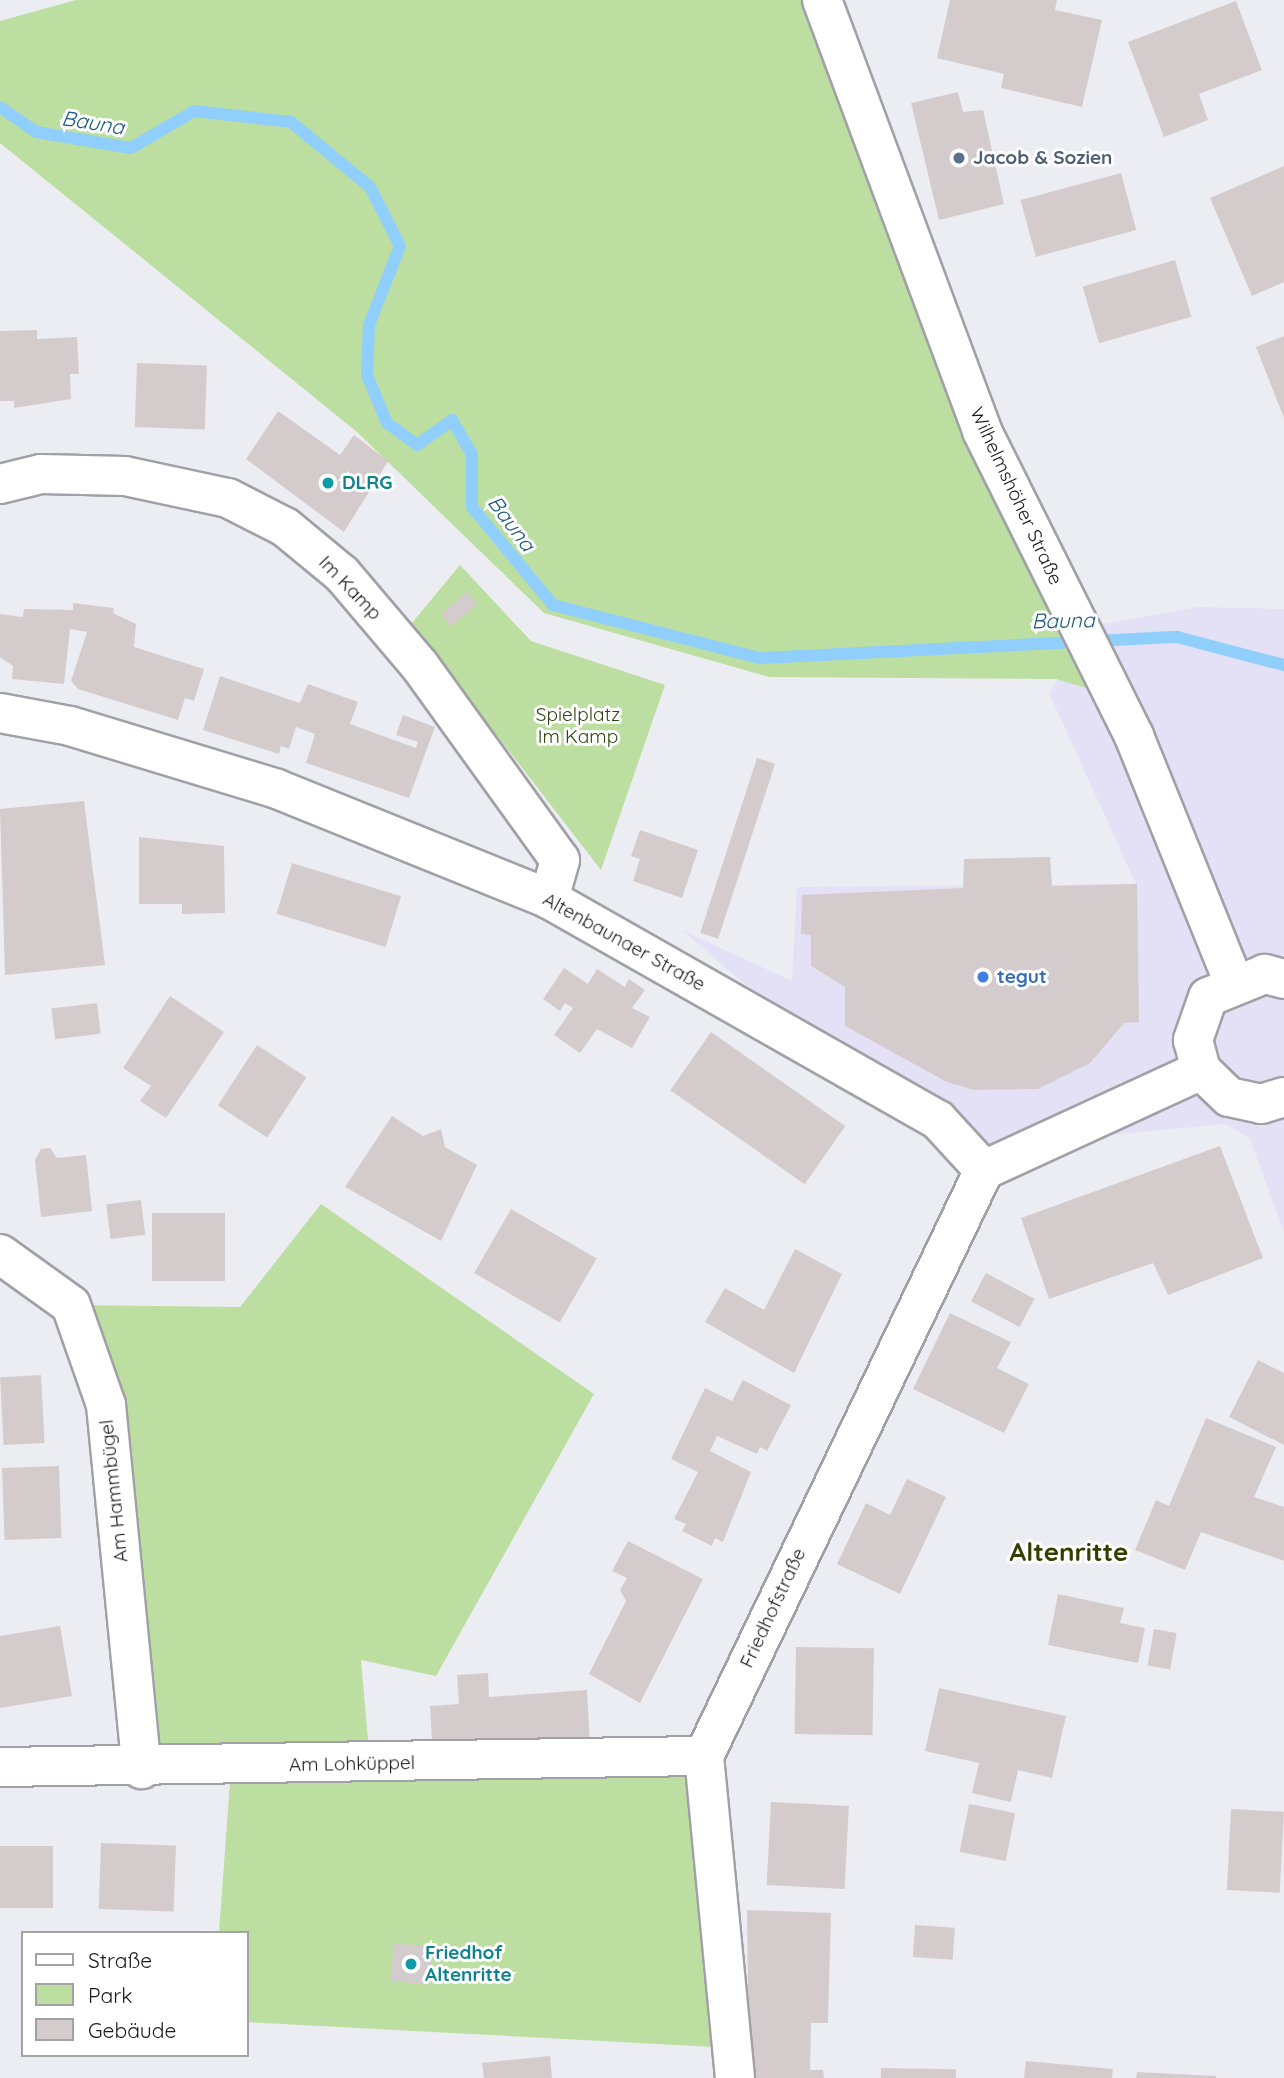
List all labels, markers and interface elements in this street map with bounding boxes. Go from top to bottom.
water label: Bauna [60,105,126,139]
place label: Jacob & Sozien [973,147,1112,169]
marker: Jacob & Sozien [951,150,967,166]
street label: Wilhelmshöher Straße [965,404,1067,588]
place label: DLRG [342,472,392,494]
marker: DLRG [320,475,336,491]
water label: Bauna [483,490,541,556]
street label: Im Kamp [314,551,386,625]
water label: Bauna [1031,607,1095,633]
park label: Spielplatz Im Kamp [536,704,620,748]
street label: Altenbaunaer Straße [539,888,709,996]
place label: tegut [997,966,1047,988]
marker: tegut [975,969,991,985]
street label: Am Hammbügel [95,1419,133,1563]
district label: Altenritte [1010,1536,1128,1568]
street label: Friedhofstraße [735,1544,811,1672]
street label: Am Lohküppel [289,1752,415,1776]
legend [21,1931,248,2057]
place label: Friedhof Altenritte [425,1942,512,1986]
text: Straße [88,1947,152,1973]
marker: Friedhof Altenritte [403,1956,419,1972]
text: Park [88,1982,132,2008]
text: Gebäude [88,2017,176,2043]

